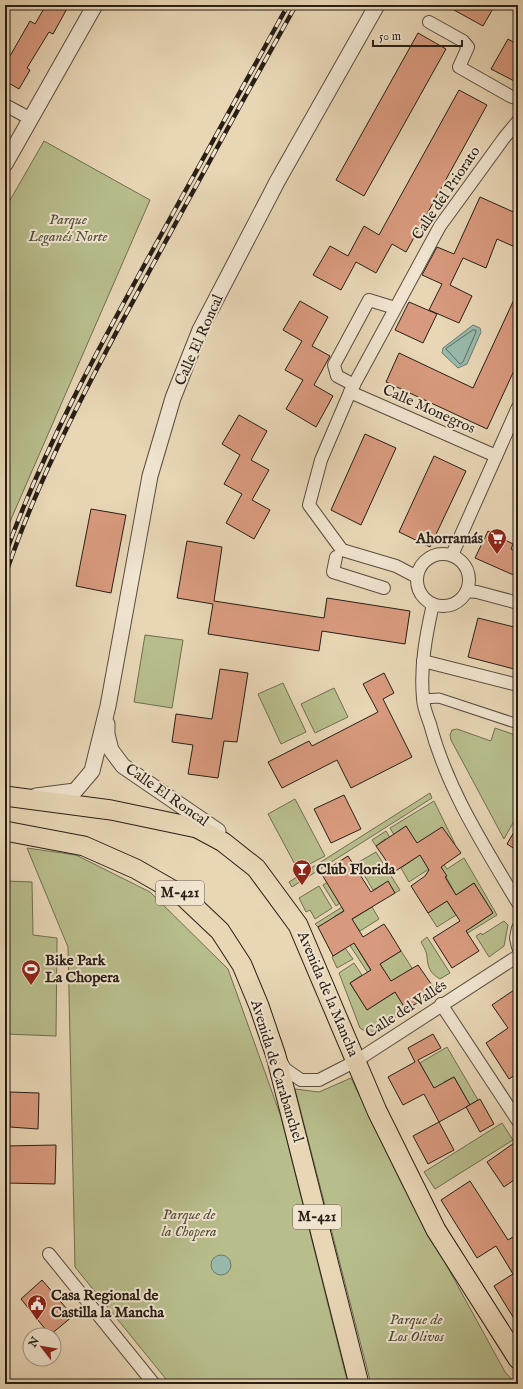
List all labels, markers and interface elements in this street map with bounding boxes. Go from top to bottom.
scale bar [373,22,462,48]
text: 50 m [379,29,401,44]
street label: Calle del Priorato [408,142,484,244]
park label: Parque Leganés Norte [27,210,108,247]
street label: Calle El Roncal [170,291,228,388]
street label: Calle Monegros [380,380,478,438]
supermarket icon: Ahorramás [486,527,508,555]
place label: Ahorramás [415,529,484,548]
street label: Calle El Roncal [122,759,213,831]
bar icon: Club Florida [291,858,313,886]
place label: Club Florida [316,860,396,879]
road number: M-421 [156,881,204,905]
street label: Avenida de la Mancha [293,927,363,1060]
place label: Bike Park La Chopera [45,951,120,987]
sports icon: Bike Park La Chopera [20,958,42,986]
street label: Calle del Vallés [362,976,450,1042]
street label: Avenida de Carabanchel [246,996,308,1145]
park label: Parque de la Chopera [161,1205,217,1241]
road number: M-421 [293,1205,341,1229]
place label: Casa Regional de Castilla la Mancha [51,1286,164,1322]
public building icon: Casa Regional de Castilla la Mancha [26,1293,48,1321]
park label: Parque de Los Olivos [387,1310,445,1346]
north arrow [22,1327,62,1367]
text: N [25,1334,43,1351]

